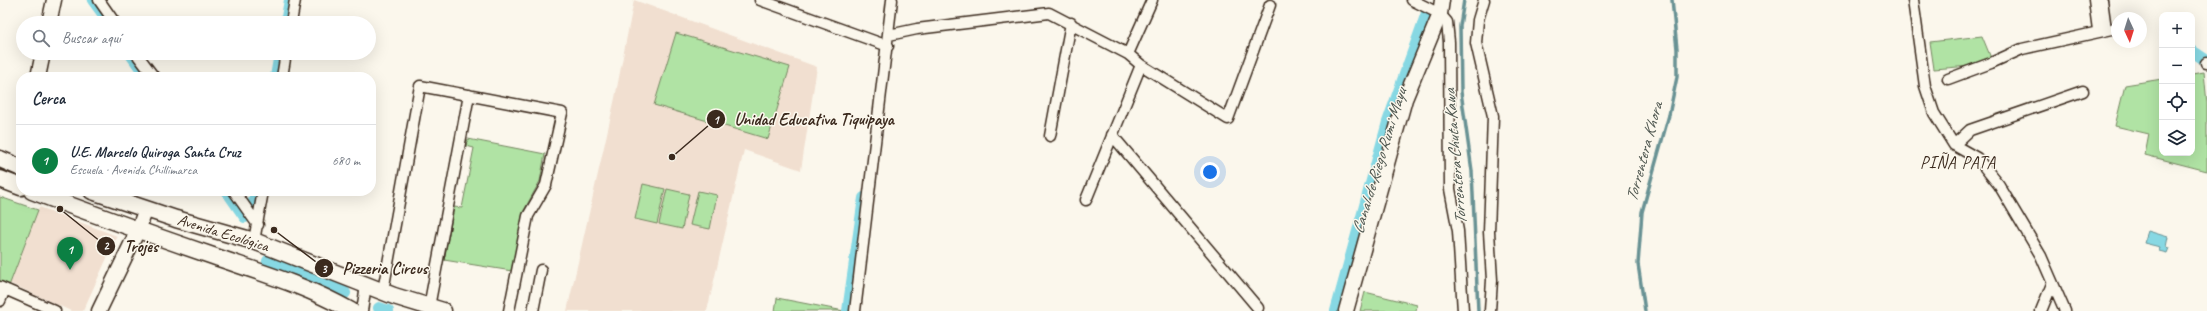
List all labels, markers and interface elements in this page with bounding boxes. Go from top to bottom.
north arrow [2111,12,2147,48]
map controls [2159,12,2195,156]
button: + [2159,12,2195,48]
search box [16,16,376,60]
icon: search [30,27,52,49]
text: Buscar aquí [62,29,121,48]
button: − [2159,48,2195,84]
water label: Canal de Riego Rumi Mayu [1347,83,1412,236]
button: locate [2159,84,2195,120]
water label: Torrentera Chuta Kawa [1438,86,1471,226]
text: Cerca [32,88,65,109]
water label: Torrentera Khora [1621,98,1668,204]
callout: Unidad Educativa Tiquipaya [706,105,901,134]
text: Unidad Educativa Tiquipaya [734,109,896,130]
text: 1 [713,112,720,128]
button: layers [2159,120,2195,156]
text: U.E. Marcelo Quiroga Santa Cruz [70,143,241,162]
district label: PIÑA PATA [1920,152,1997,173]
text: 1 [42,153,48,169]
text: 680 m [332,153,360,169]
text: Escuela · Avenida Chillimarca [70,162,197,178]
your location [1200,162,1220,182]
street label: Avenida Ecológica [175,210,273,257]
callout: Trojes [96,232,166,261]
text: Trojes [124,236,160,257]
pin: 1 [57,237,83,270]
text: 2 [103,238,110,254]
callout: Pizzeria Circus [314,254,435,283]
text: Pizzeria Circus [343,258,430,279]
text: 3 [321,261,328,277]

